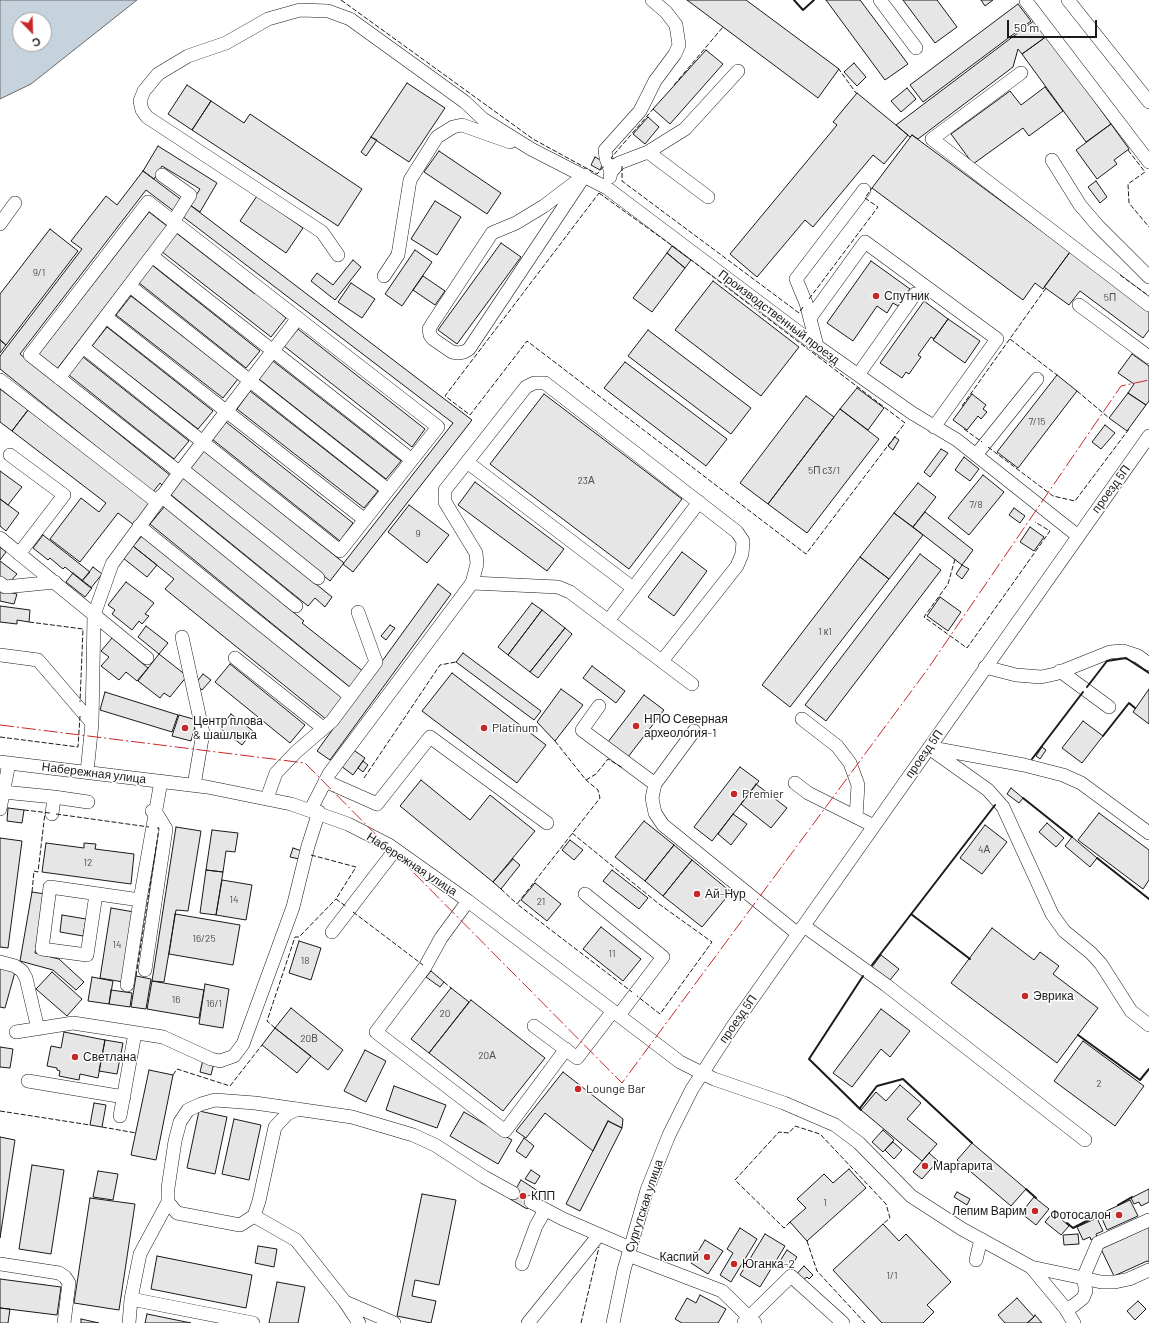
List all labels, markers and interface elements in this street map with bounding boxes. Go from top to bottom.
north arrow [12,12,52,52]
scale bar [1009,12,1099,38]
text: 50 m [1014,20,1039,34]
text: С [30,35,43,50]
house number: 9/1 [33,267,45,279]
street label: Производственный проезд [716,267,842,367]
place label: Спутник [884,289,929,303]
marker: Спутник [871,291,881,301]
house number: 5П [1104,292,1116,304]
house number: 7/15 [1029,416,1045,428]
street label: проезд 5П [1089,462,1133,516]
house number: 5П с3/1 [808,465,840,477]
house number: 23А [577,475,595,487]
house number: 7/8 [969,499,983,511]
house number: 9 [415,528,421,540]
house number: 1 к1 [818,626,832,638]
place label: НПО Северная археология-1 [644,712,728,740]
place label: Центр плова & шашлыка [193,714,263,742]
place label: Platinum [492,721,538,735]
marker: НПО Северная археология-1 [631,721,641,731]
marker: Центр плова & шашлыка [180,723,190,733]
marker: Platinum [479,723,489,733]
street label: проезд 5П [902,727,946,781]
street label: Набережная улица [41,759,147,787]
place label: Premier [742,787,784,801]
marker: Premier [729,789,739,799]
street label: Набережная улица [364,829,460,899]
house number: 4А [978,844,990,856]
house number: 12 [84,857,92,869]
place label: Ай-Нур [705,887,746,901]
marker: Ай-Нур [692,889,702,899]
house number: 14 [229,894,239,906]
house number: 21 [537,896,545,908]
house number: 16/25 [192,933,216,945]
house number: 14 [112,939,122,951]
house number: 11 [608,948,616,960]
house number: 18 [301,955,309,967]
place label: Эврика [1033,989,1074,1003]
marker: Эврика [1020,991,1030,1001]
street label: проезд 5П [716,992,760,1046]
house number: 16 [172,994,180,1006]
house number: 16/1 [206,998,222,1010]
house number: 20 [439,1008,451,1020]
house number: 20В [300,1033,318,1045]
place label: Светлана [83,1050,136,1064]
house number: 20А [478,1050,496,1062]
marker: Светлана [70,1052,80,1062]
house number: 2 [1096,1078,1102,1090]
place label: Lounge Bar [586,1082,645,1096]
marker: Lounge Bar [573,1084,583,1094]
street label: Сургутская улица [622,1158,666,1254]
place label: Маргарита [933,1159,993,1173]
marker: Маргарита [920,1161,930,1171]
place label: КПП [531,1189,555,1203]
marker: КПП [518,1191,528,1201]
house number: 1 [823,1197,827,1209]
place label: Лепим Варим [952,1204,1027,1218]
marker: Лепим Варим [1030,1206,1040,1216]
place label: Фотосалон [1050,1208,1111,1222]
marker: Фотосалон [1114,1210,1124,1220]
place label: Каспий [659,1250,699,1264]
marker: Каспий [702,1252,712,1262]
place label: Юганка-2 [742,1257,795,1271]
marker: Юганка-2 [729,1259,739,1269]
house number: 1/1 [887,1270,897,1282]

